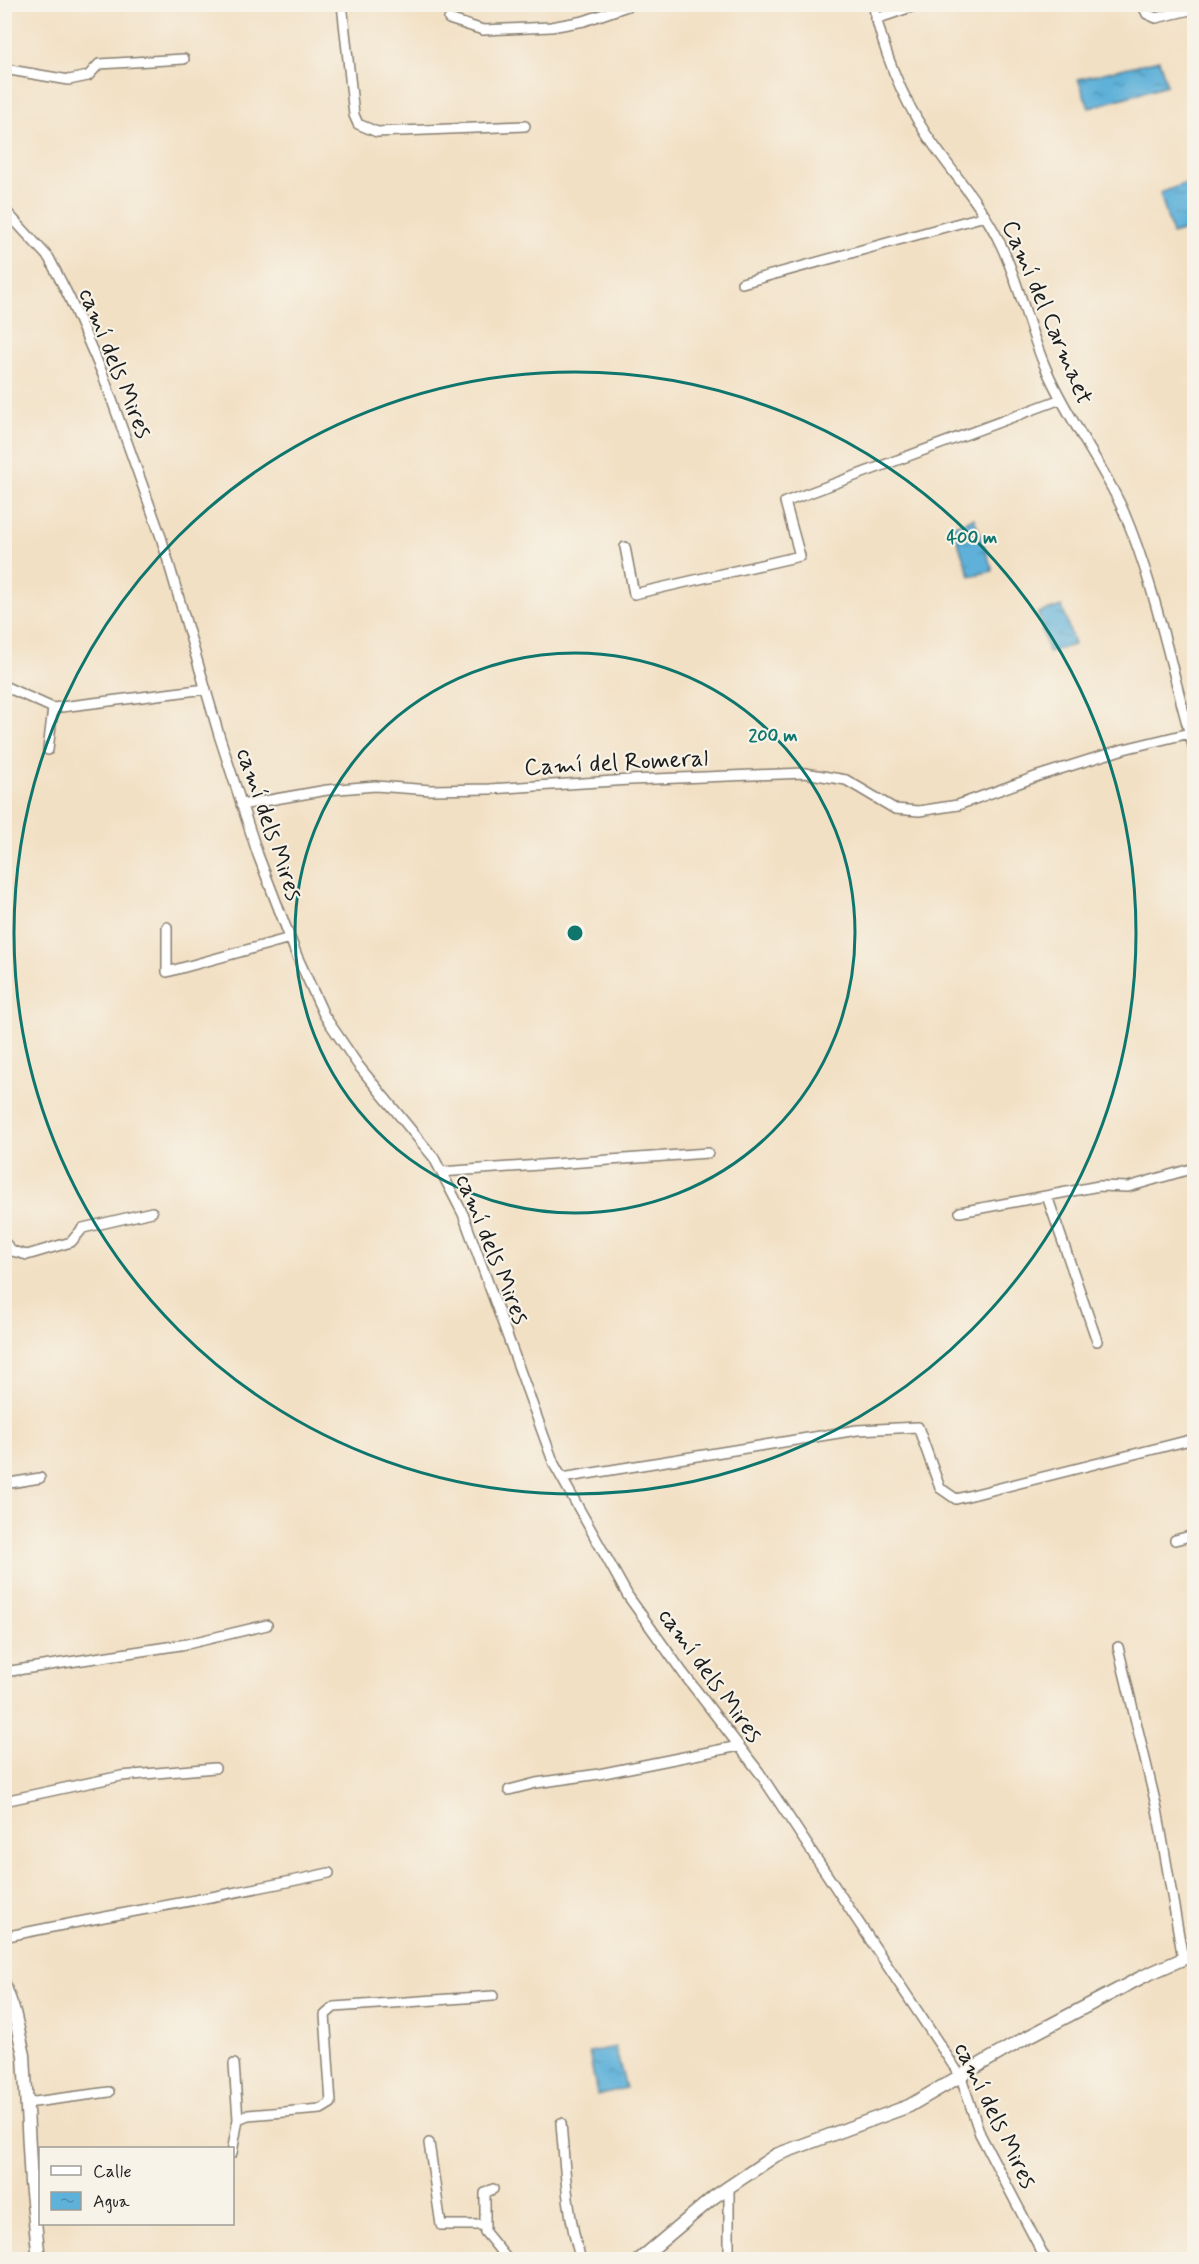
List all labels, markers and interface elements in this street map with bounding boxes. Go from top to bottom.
street label: Camí del Carmaet [994,216,1099,409]
street label: camí dels Mires [70,284,159,443]
text: 400 m [947,526,997,550]
text: 200 m [748,724,798,748]
street label: Camí del Romeral [523,743,709,784]
street label: camí dels Mires [228,744,309,905]
centre of rings [565,923,585,943]
street label: camí dels Mires [447,1170,536,1329]
street label: camí dels Mires [650,1602,769,1749]
street label: camí dels Mires [946,2037,1044,2194]
legend [39,2147,234,2225]
text: Calle [93,2160,132,2184]
text: Agua [93,2190,130,2214]

